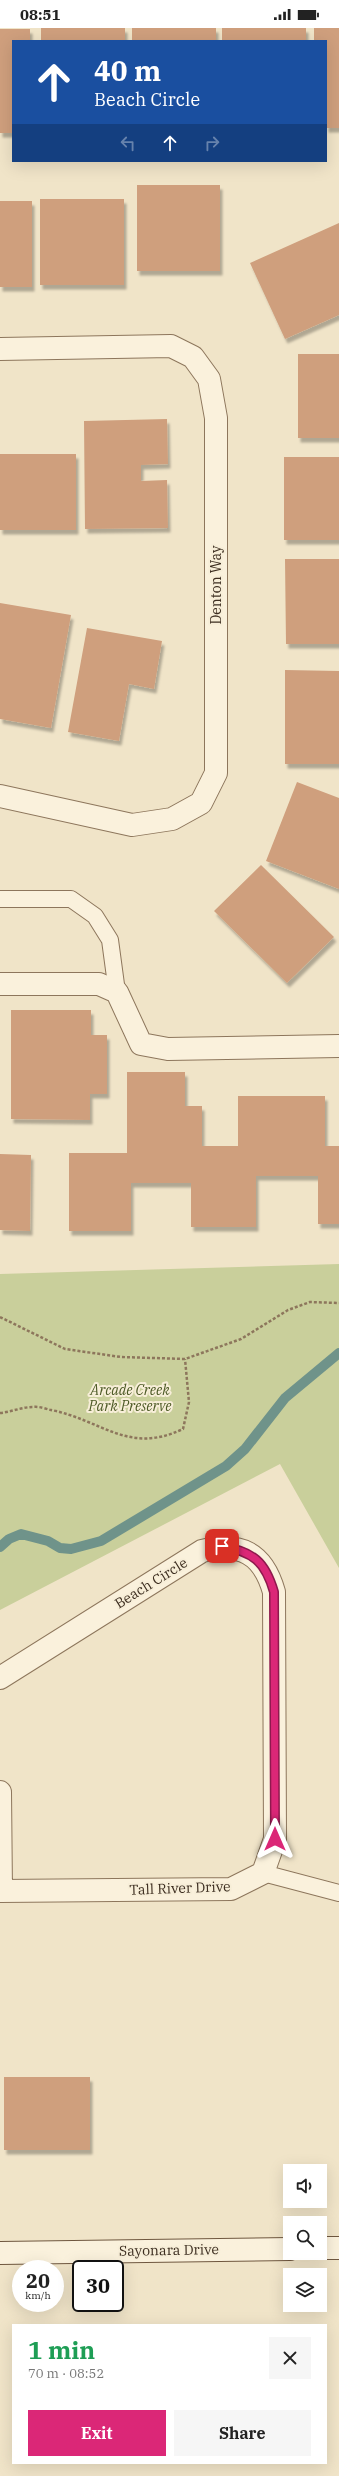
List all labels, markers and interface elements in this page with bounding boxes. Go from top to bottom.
text: 08:51 [20,5,61,24]
text: 40 m [94,52,161,89]
icon: ahead [28,56,80,108]
text: Beach Circle [94,88,200,111]
icon: left [117,132,139,154]
icon: ahead [159,132,181,154]
icon: right [201,132,223,154]
street label: Denton Way [207,545,225,625]
park label: Arcade Creek Park Preserve [88,1381,172,1415]
pin [205,1529,239,1563]
icon: arrive [211,1535,233,1557]
street label: Beach Circle [111,1554,191,1612]
position arrow [254,1818,296,1860]
street label: Tall River Drive [129,1877,231,1899]
map controls [283,2164,327,2312]
button: sound [283,2164,327,2208]
button: search [283,2216,327,2260]
street label: Sayonara Drive [119,2240,219,2260]
speed limit sign: 30 [72,2260,124,2312]
text: 20 [26,2267,50,2294]
button: layers [283,2268,327,2312]
text: km/h [25,2289,51,2302]
text: 1 min [28,2334,95,2366]
button: close [269,2337,311,2379]
text: 70 m · 08:52 [28,2365,104,2382]
button: Exit [28,2410,166,2456]
button: Share [174,2410,311,2456]

